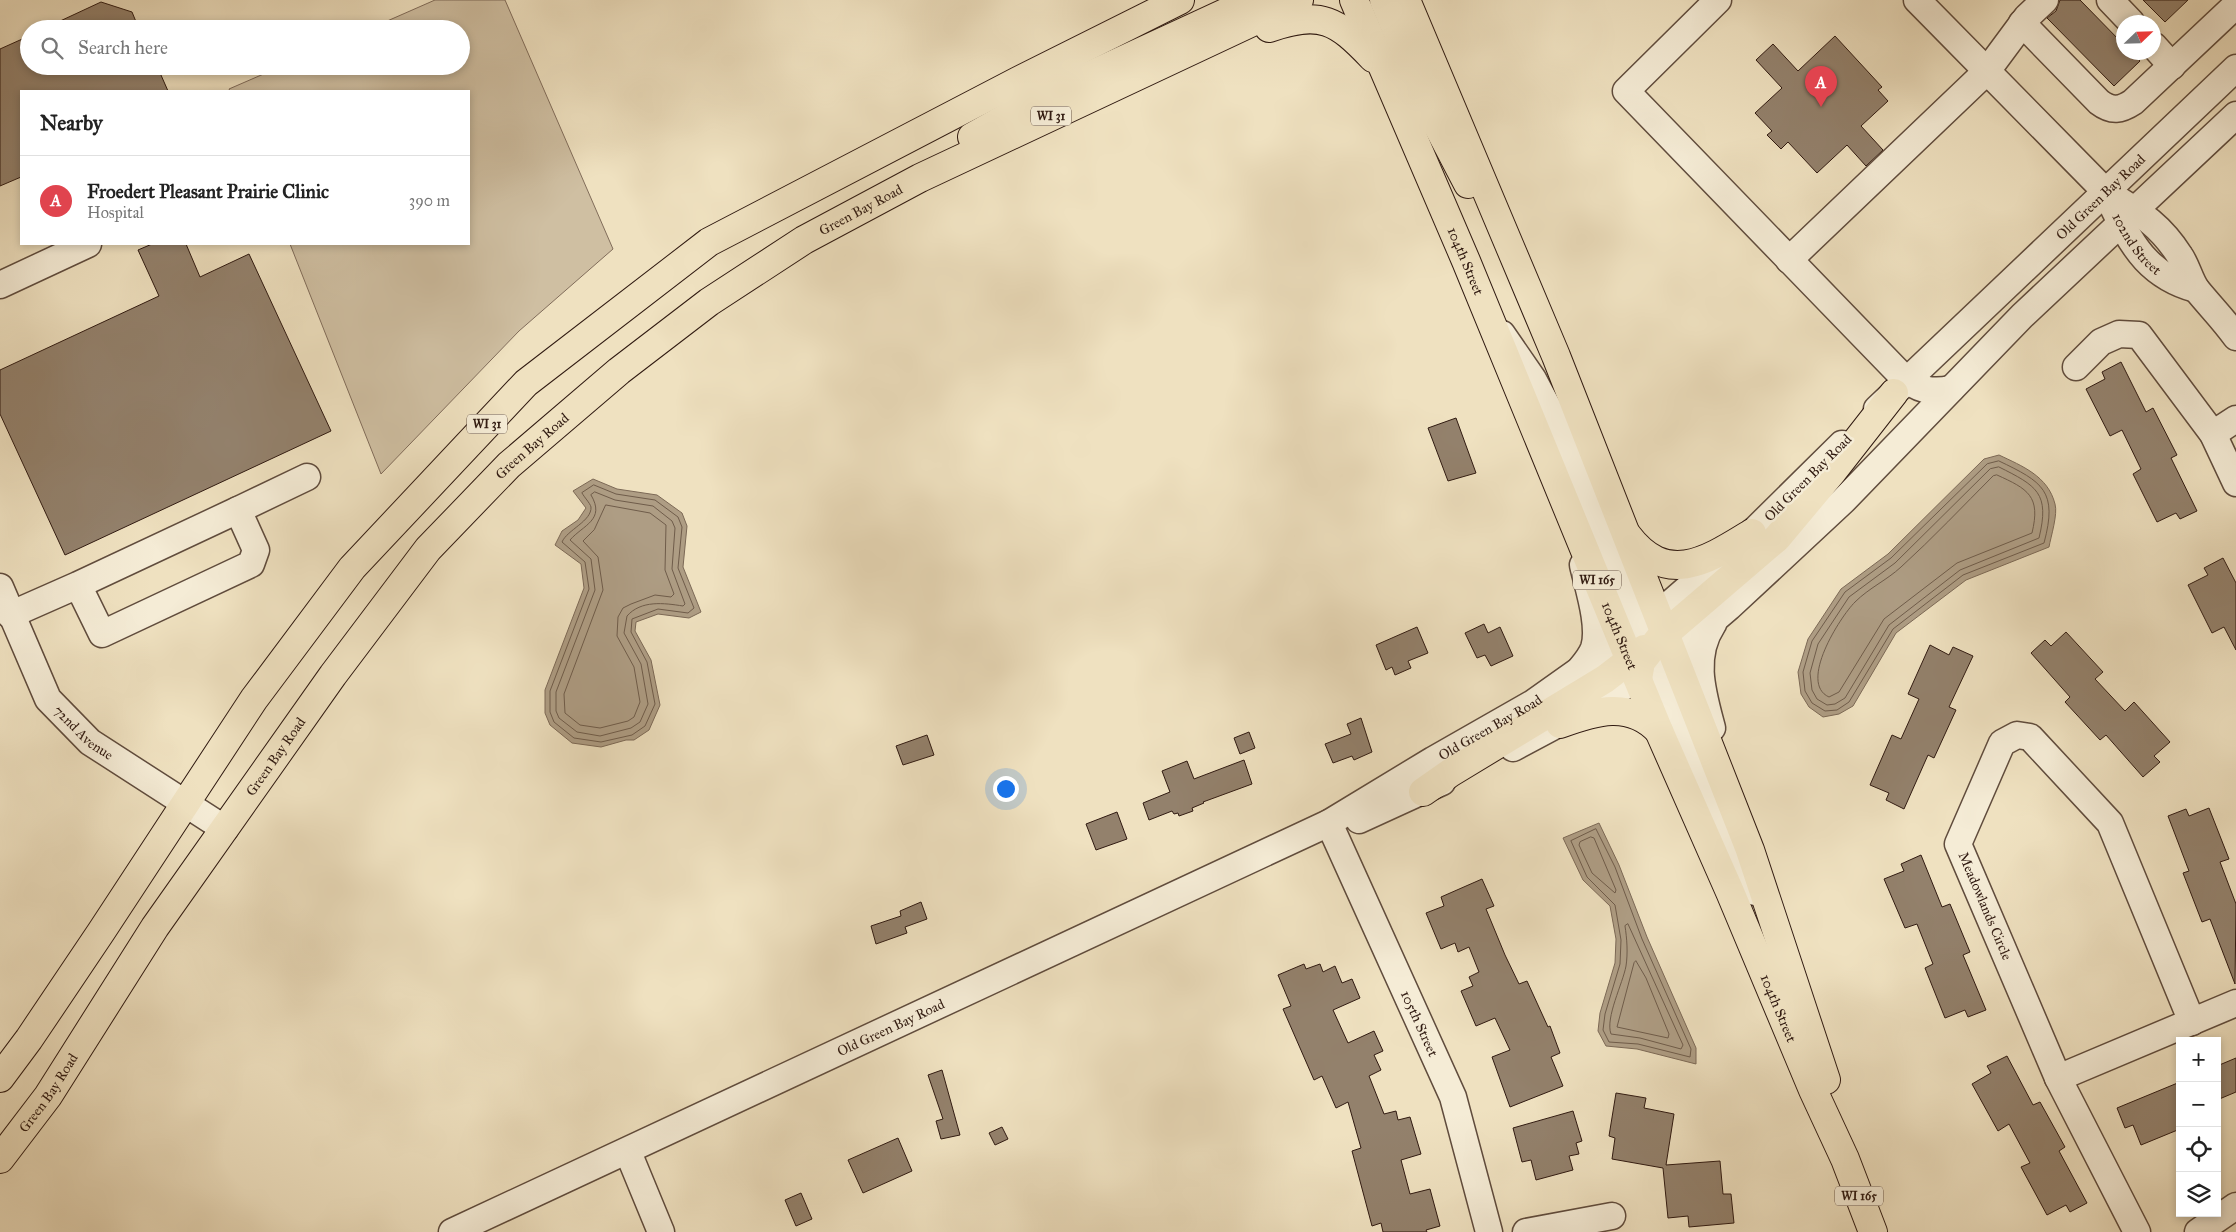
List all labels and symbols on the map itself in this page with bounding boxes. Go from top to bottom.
north arrow [2116,15,2161,60]
pin: A [1805,66,1837,107]
road number: WI 31 [1031,106,1071,125]
street label: Old Green Bay Road [2052,151,2148,243]
street label: Green Bay Road [816,181,905,239]
street label: 102nd Street [2109,210,2165,279]
street label: 104th Street [1444,225,1488,298]
street label: Green Bay Road [492,409,572,483]
road number: WI 31 [467,414,507,434]
street label: Old Green Bay Road [1761,431,1855,525]
road number: WI 165 [1573,570,1621,590]
street label: 104th Street [1598,599,1641,672]
street label: Old Green Bay Road [1435,691,1545,764]
street label: 72nd Avenue [50,702,117,763]
street label: Green Bay Road [242,714,309,799]
your location [993,776,1019,802]
street label: Meadowlands Circle [1955,849,2016,963]
street label: 104th Street [1757,972,1800,1045]
street label: 105th Street [1397,988,1442,1059]
street label: Old Green Bay Road [834,995,947,1060]
street label: Green Bay Road [15,1050,81,1136]
road number: WI 165 [1835,1186,1883,1206]

